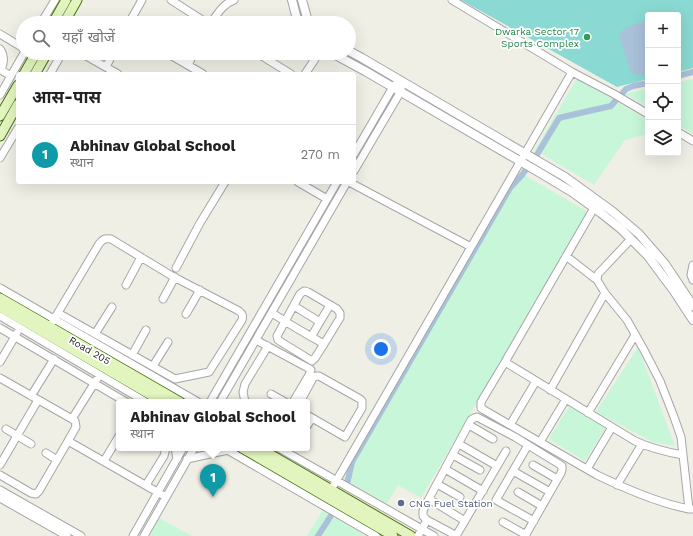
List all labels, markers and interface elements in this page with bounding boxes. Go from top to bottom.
map controls [645,12,681,156]
button: + [645,12,681,48]
search box [16,16,356,60]
place label: Dwarka Sector 17 Sports Complex [495,26,579,49]
icon: search [30,27,52,49]
text: यहाँ खोजें [62,28,115,46]
marker: Dwarka Sector 17 Sports Complex [582,32,592,42]
button: − [645,48,681,84]
button: locate [645,84,681,120]
text: आस-पास [32,87,101,107]
button: layers [645,120,681,156]
text: Abhinav Global School [70,137,235,155]
text: 1 [42,147,48,162]
text: 270 m [301,147,340,162]
text: स्थान [70,155,94,170]
street label: Road 205 [67,334,112,367]
your location [371,339,391,359]
popup [116,399,310,451]
text: Abhinav Global School [130,408,296,426]
text: स्थान [130,426,154,441]
pin: 1 [200,464,226,497]
marker: CNG Fuel Station [396,498,406,508]
place label: CNG Fuel Station [409,498,493,509]

